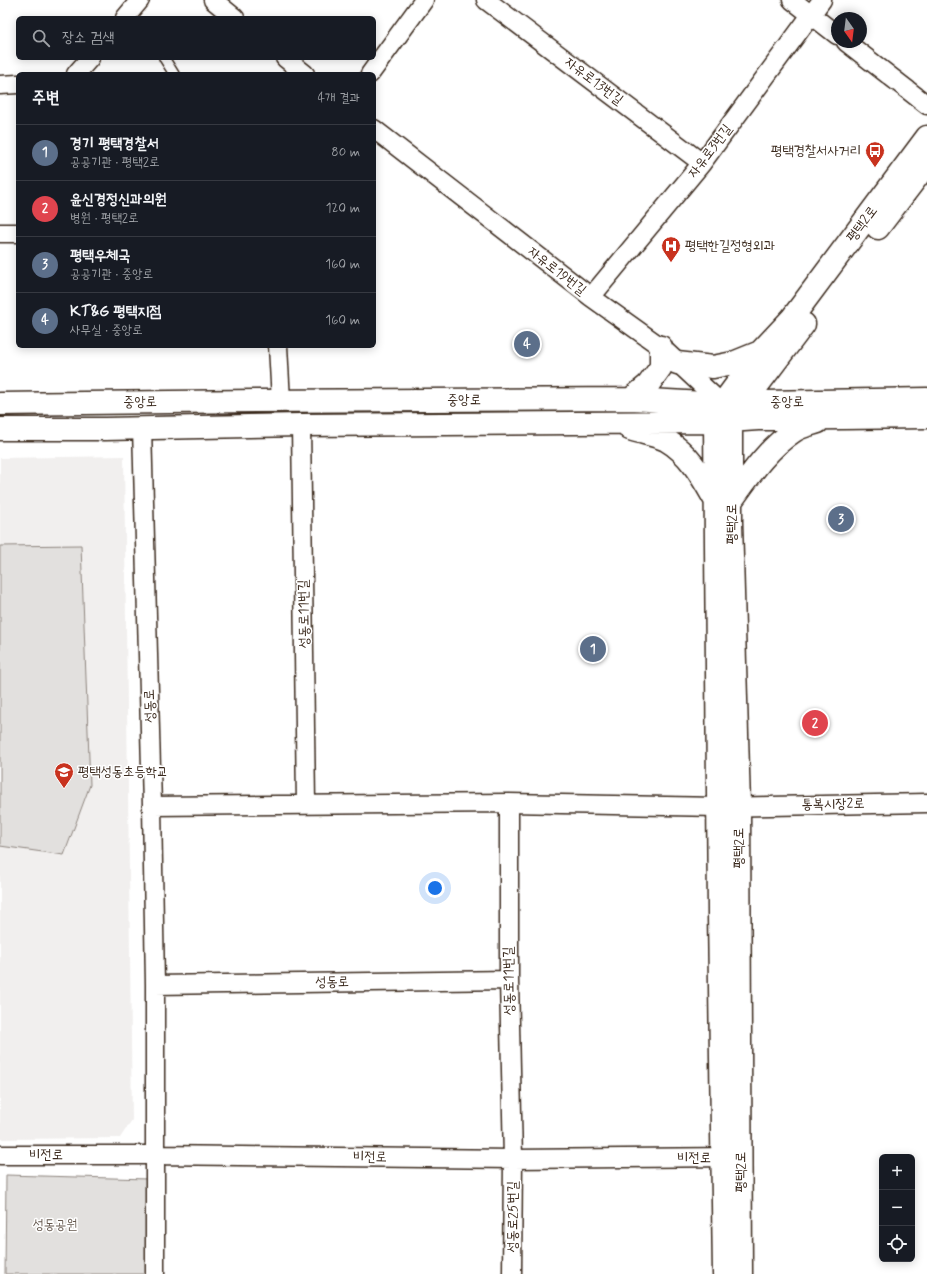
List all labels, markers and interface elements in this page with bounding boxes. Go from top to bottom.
north arrow [831,12,867,48]
search box [16,16,376,60]
icon: search [30,27,52,49]
text: 장소 검색 [62,28,114,48]
street label: 자유로13번길 [561,53,628,109]
text: 주변 [32,87,59,109]
text: 4개 결과 [318,90,360,107]
street label: 자유로3번길 [684,120,736,181]
text: 경기 평택경찰서 [70,134,159,154]
bus stop icon: 평택경찰서사거리 [864,140,886,168]
place label: 평택경찰서사거리 [771,142,861,160]
text: 1 [42,144,48,161]
text: 80 m [331,144,360,161]
text: 공공기관 · 평택2로 [70,154,160,171]
text: 윤신경정신과의원 [70,190,167,210]
text: 2 [42,200,48,217]
text: 120 m [326,200,360,217]
street label: 평택2로 [843,202,881,246]
text: 병원 · 평택2로 [70,210,139,227]
hospital icon: 평택한길정형외과 [660,235,682,263]
place label: 평택한길정형외과 [685,237,775,255]
street label: 자유로19번길 [524,243,590,300]
text: 평택우체국 [70,246,130,266]
text: 3 [42,256,48,273]
text: 160 m [325,256,360,273]
text: 공공기관 · 중앙로 [70,266,153,283]
text: KT&G 평택지점 [70,302,162,322]
text: 4 [41,312,49,329]
text: 160 m [325,312,360,329]
text: 사무실 · 중앙로 [70,322,143,339]
pin: 4 [514,329,540,359]
street label: 중앙로 [447,391,481,409]
street label: 중앙로 [123,393,157,411]
street label: 중앙로 [770,393,804,411]
street label: 평택2로 [723,504,741,544]
pin: 3 [828,504,854,534]
street label: 성동로11번길 [294,579,314,649]
pin: 1 [580,634,606,664]
street label: 성동로 [140,689,160,723]
pin: 2 [802,708,828,738]
school or university icon: 평택성동초등학교 [53,761,75,789]
place label: 평택성동초등학교 [78,763,168,781]
street label: 통복시장2로 [801,794,865,814]
street label: 평택2로 [730,828,748,868]
your location [425,878,445,898]
street label: 성동로11번길 [499,946,519,1016]
street label: 성동로 [315,973,349,991]
street label: 비전로 [29,1146,63,1164]
street label: 비전로 [353,1148,387,1166]
street label: 비전로 [677,1149,711,1167]
street label: 평택2로 [732,1152,750,1192]
map controls [879,1154,915,1262]
button: + [879,1154,915,1190]
street label: 성동로25번길 [504,1180,522,1253]
button: − [879,1190,915,1226]
park label: 성동공원 [32,1216,78,1234]
button: locate [879,1226,915,1262]

